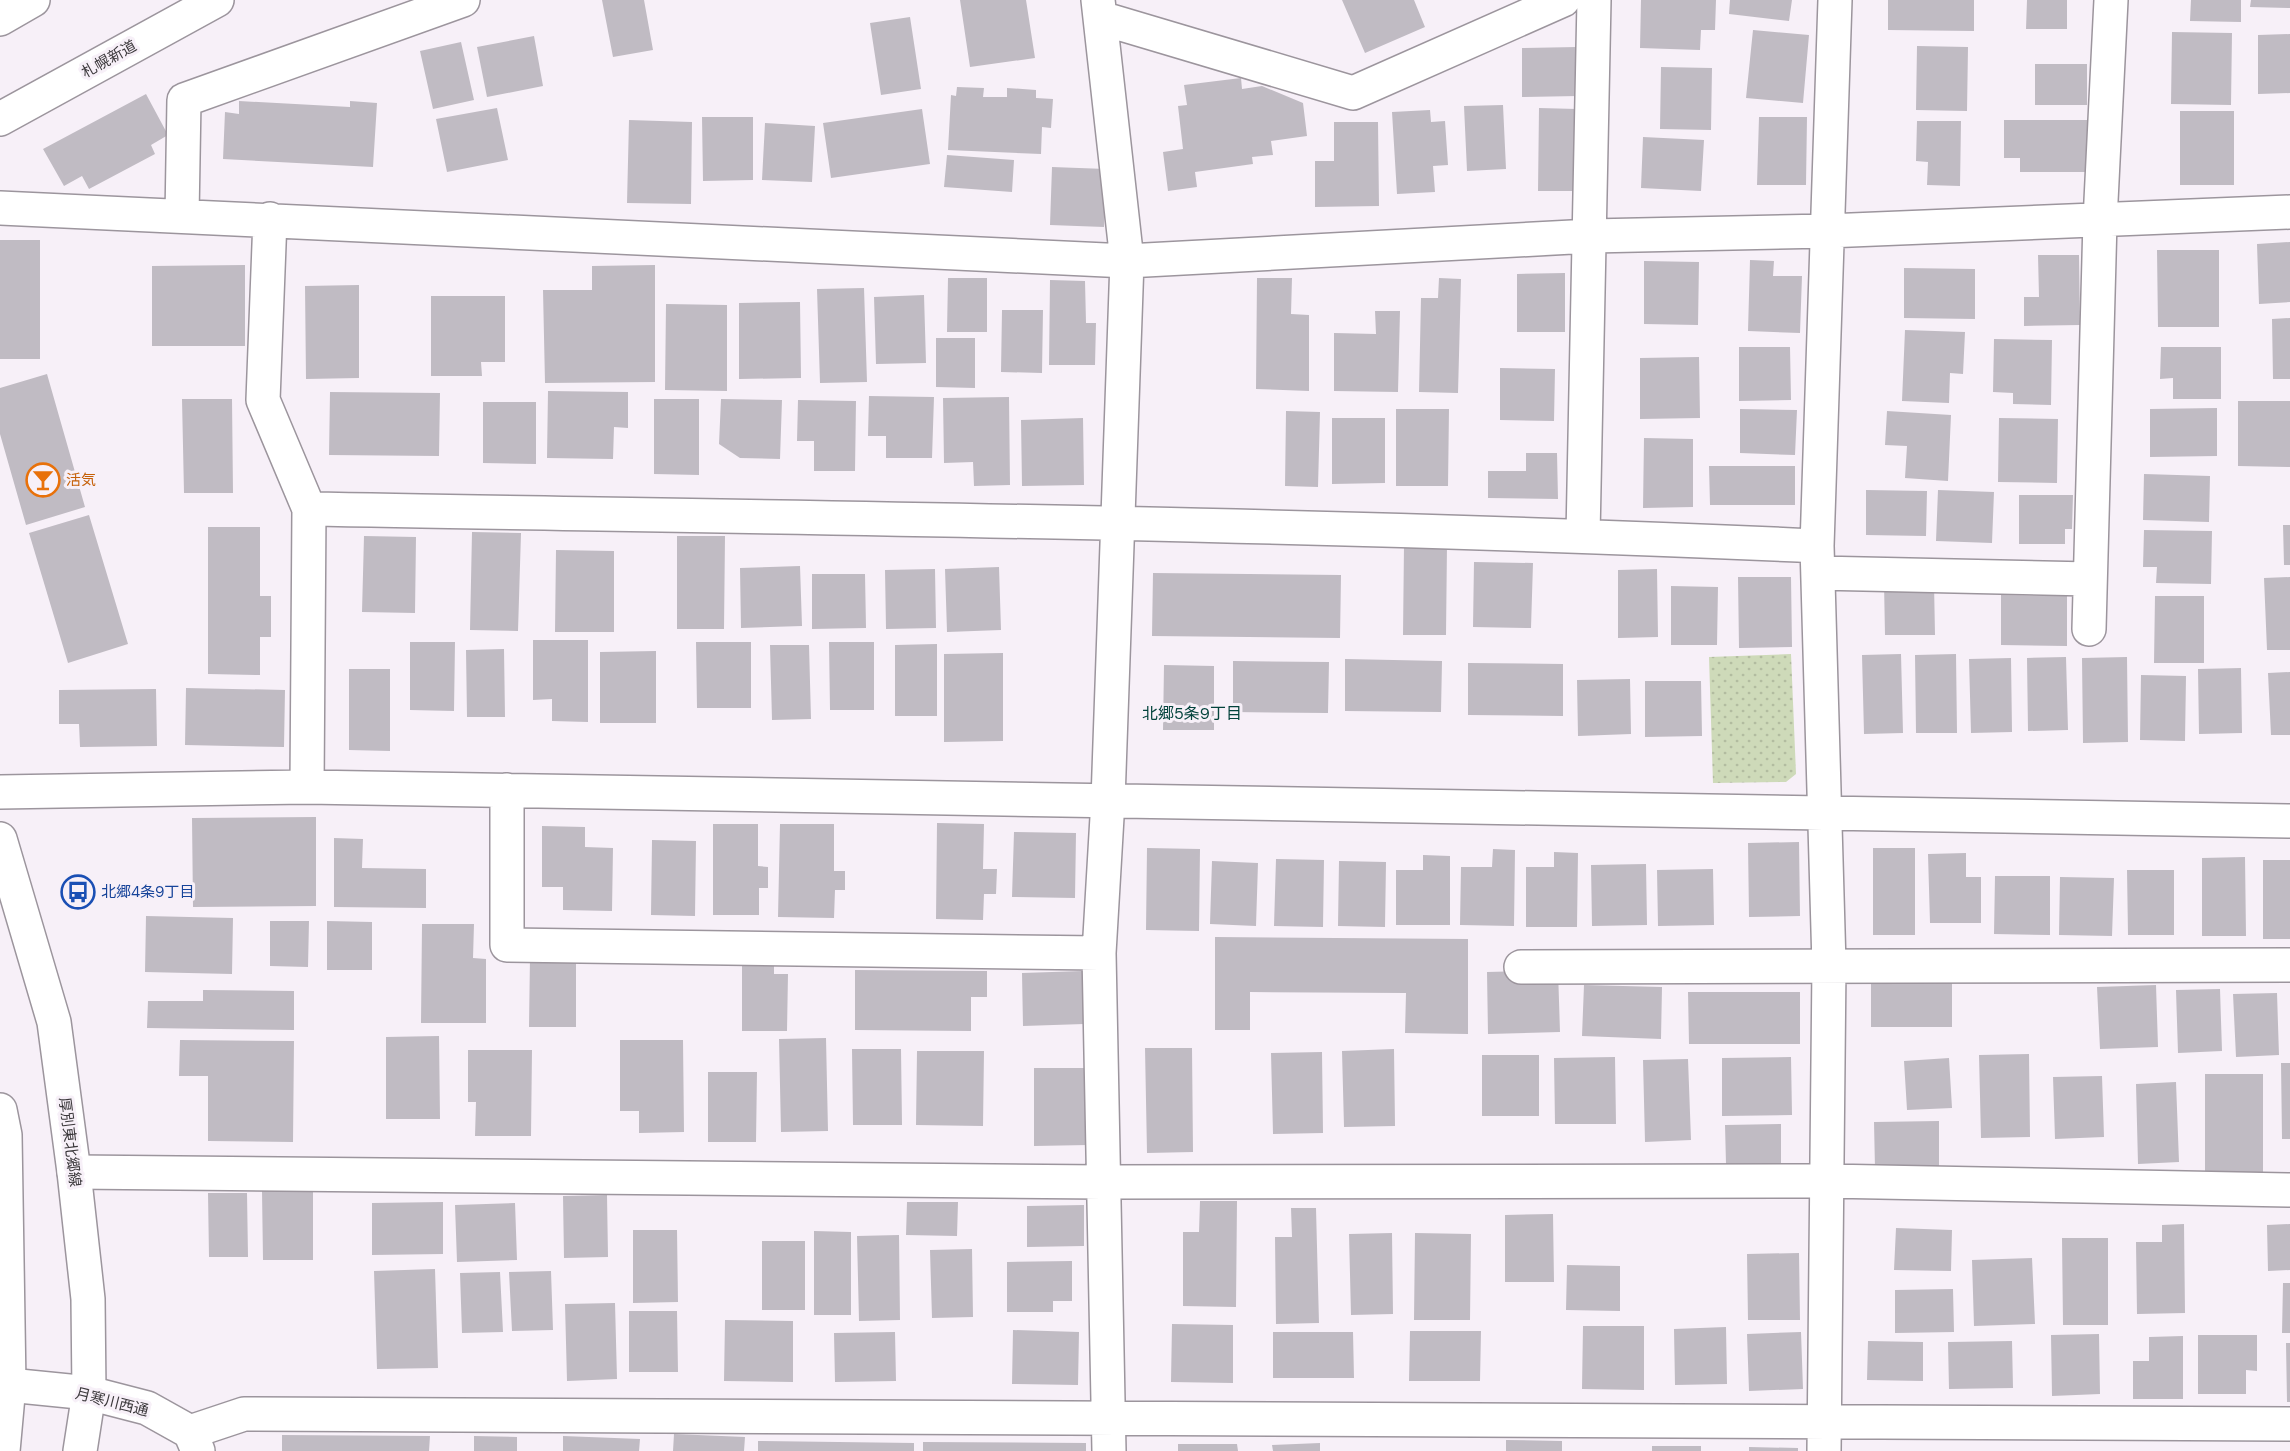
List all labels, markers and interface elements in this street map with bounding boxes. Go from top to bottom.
street label: 札幌新道 [78,36,140,82]
bar icon: 活気 [25,462,61,498]
place label: 活気 [66,470,96,490]
district label: 北郷5条9丁目 [1142,703,1242,724]
bus stop icon: 北郷4条9丁目 [60,874,96,910]
place label: 北郷4条9丁目 [101,882,195,902]
street label: 厚別東北郷線 [55,1096,85,1188]
street label: 月寒川西通 [73,1383,151,1421]

